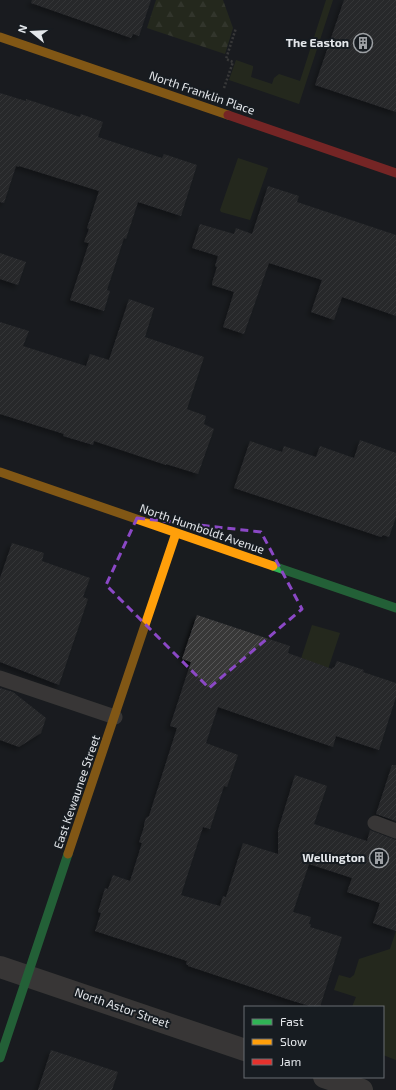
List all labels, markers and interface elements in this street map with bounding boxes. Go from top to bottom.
north arrow [12,12,52,52]
text: N [15,23,29,35]
building icon: The Easton [352,32,374,54]
place label: The Easton [286,35,349,49]
street label: North Franklin Place [148,67,257,117]
street label: North Humboldt Avenue [138,500,267,556]
street label: East Kewaunee Street [50,733,102,850]
building icon: Wellington [368,847,390,869]
place label: Wellington [302,850,365,864]
street label: North Astor Street [73,984,172,1030]
legend [244,1006,384,1078]
text: Fast [280,1014,304,1028]
text: Slow [280,1034,307,1048]
text: Jam [280,1054,301,1068]

